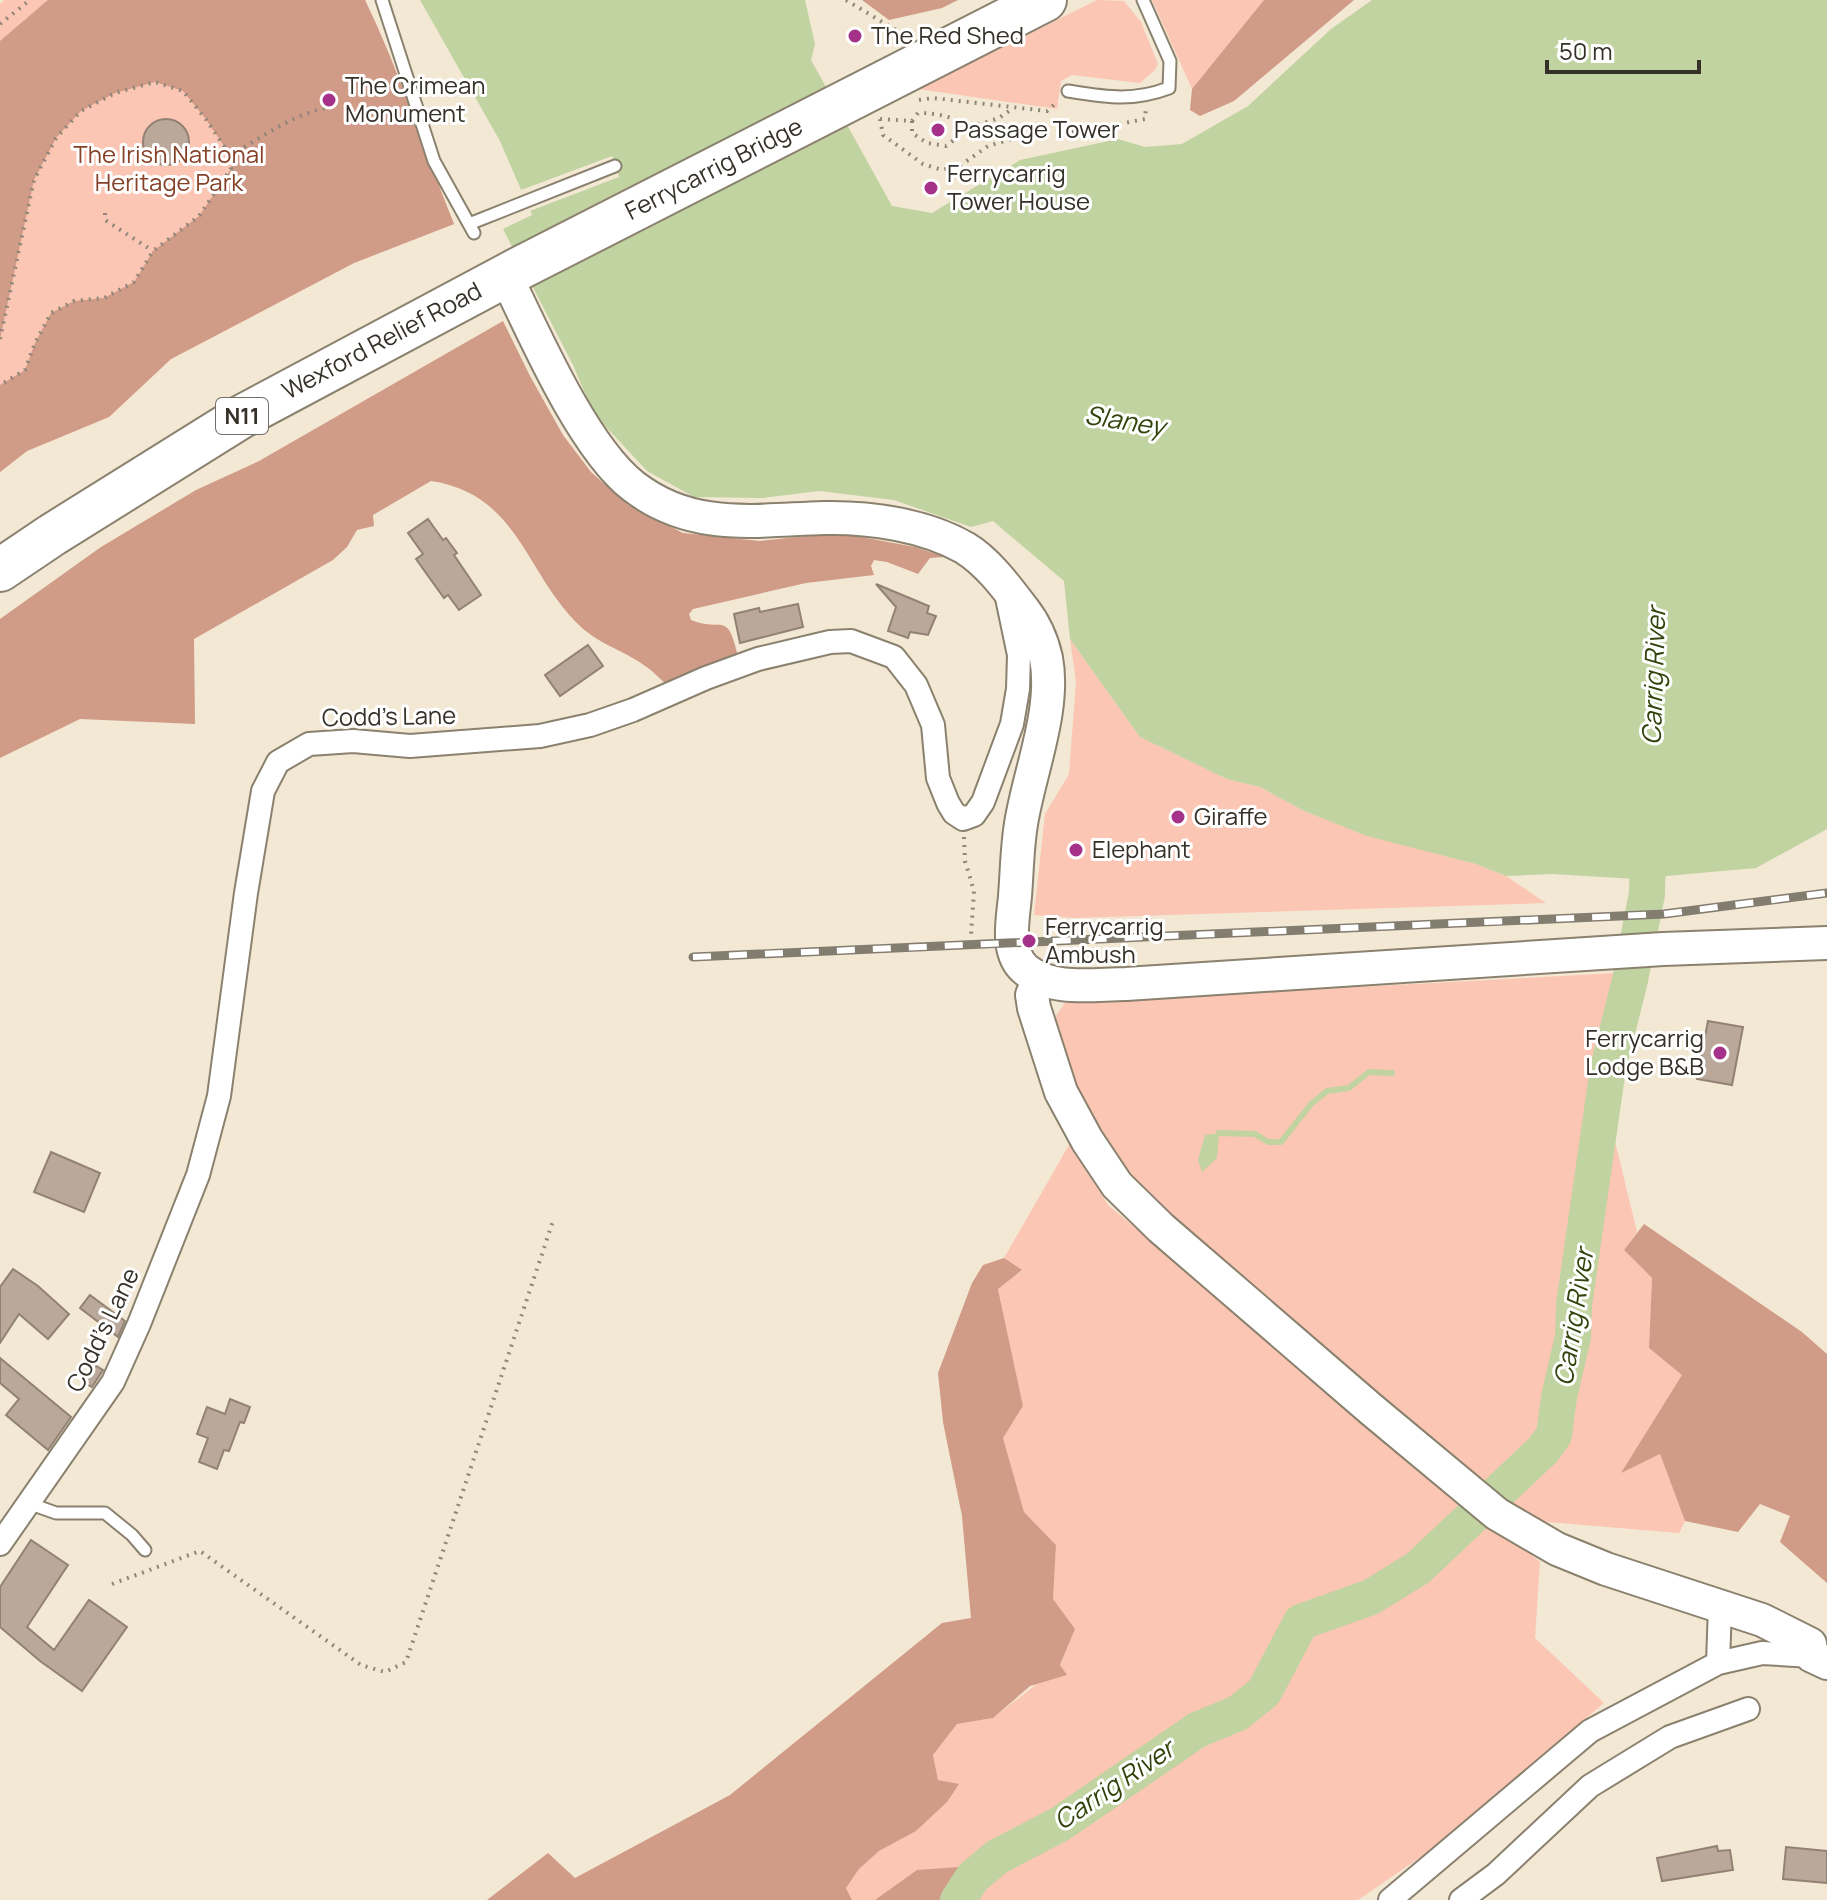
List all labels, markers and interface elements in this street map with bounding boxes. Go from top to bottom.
place label: The Red Shed [871,18,1024,51]
scale bar [1547,24,1699,74]
marker: The Red Shed [846,27,864,45]
text: 50 m [1559,34,1613,67]
place label: The Crimean Monument [345,68,485,129]
marker: The Crimean Monument [320,91,338,109]
street label: Ferrycarrig Bridge [619,109,808,227]
place label: Passage Tower [954,112,1120,145]
marker: Passage Tower [929,121,947,139]
park label: The Irish National Heritage Park [73,137,265,198]
place label: Ferrycarrig Tower House [947,156,1090,217]
marker: Ferrycarrig Tower House [922,179,940,197]
street label: Wexford Relief Road [276,273,487,406]
water label: Slaney [1083,396,1171,445]
road number: N11 [216,398,268,434]
water label: Carrig River [1633,603,1674,746]
street label: Codd's Lane [321,698,456,733]
place label: Giraffe [1194,799,1267,832]
marker: Giraffe [1169,808,1187,826]
place label: Elephant [1092,832,1191,865]
marker: Elephant [1067,841,1085,859]
place label: Ferrycarrig Ambush [1045,909,1164,970]
marker: Ferrycarrig Ambush [1020,932,1038,950]
place label: Ferrycarrig Lodge B&B [1585,1021,1704,1082]
marker: Ferrycarrig Lodge B&B [1711,1044,1729,1062]
water label: Carrig River [1544,1242,1602,1388]
street label: Codd's Lane [57,1262,146,1397]
water label: Carrig River [1046,1729,1184,1838]

